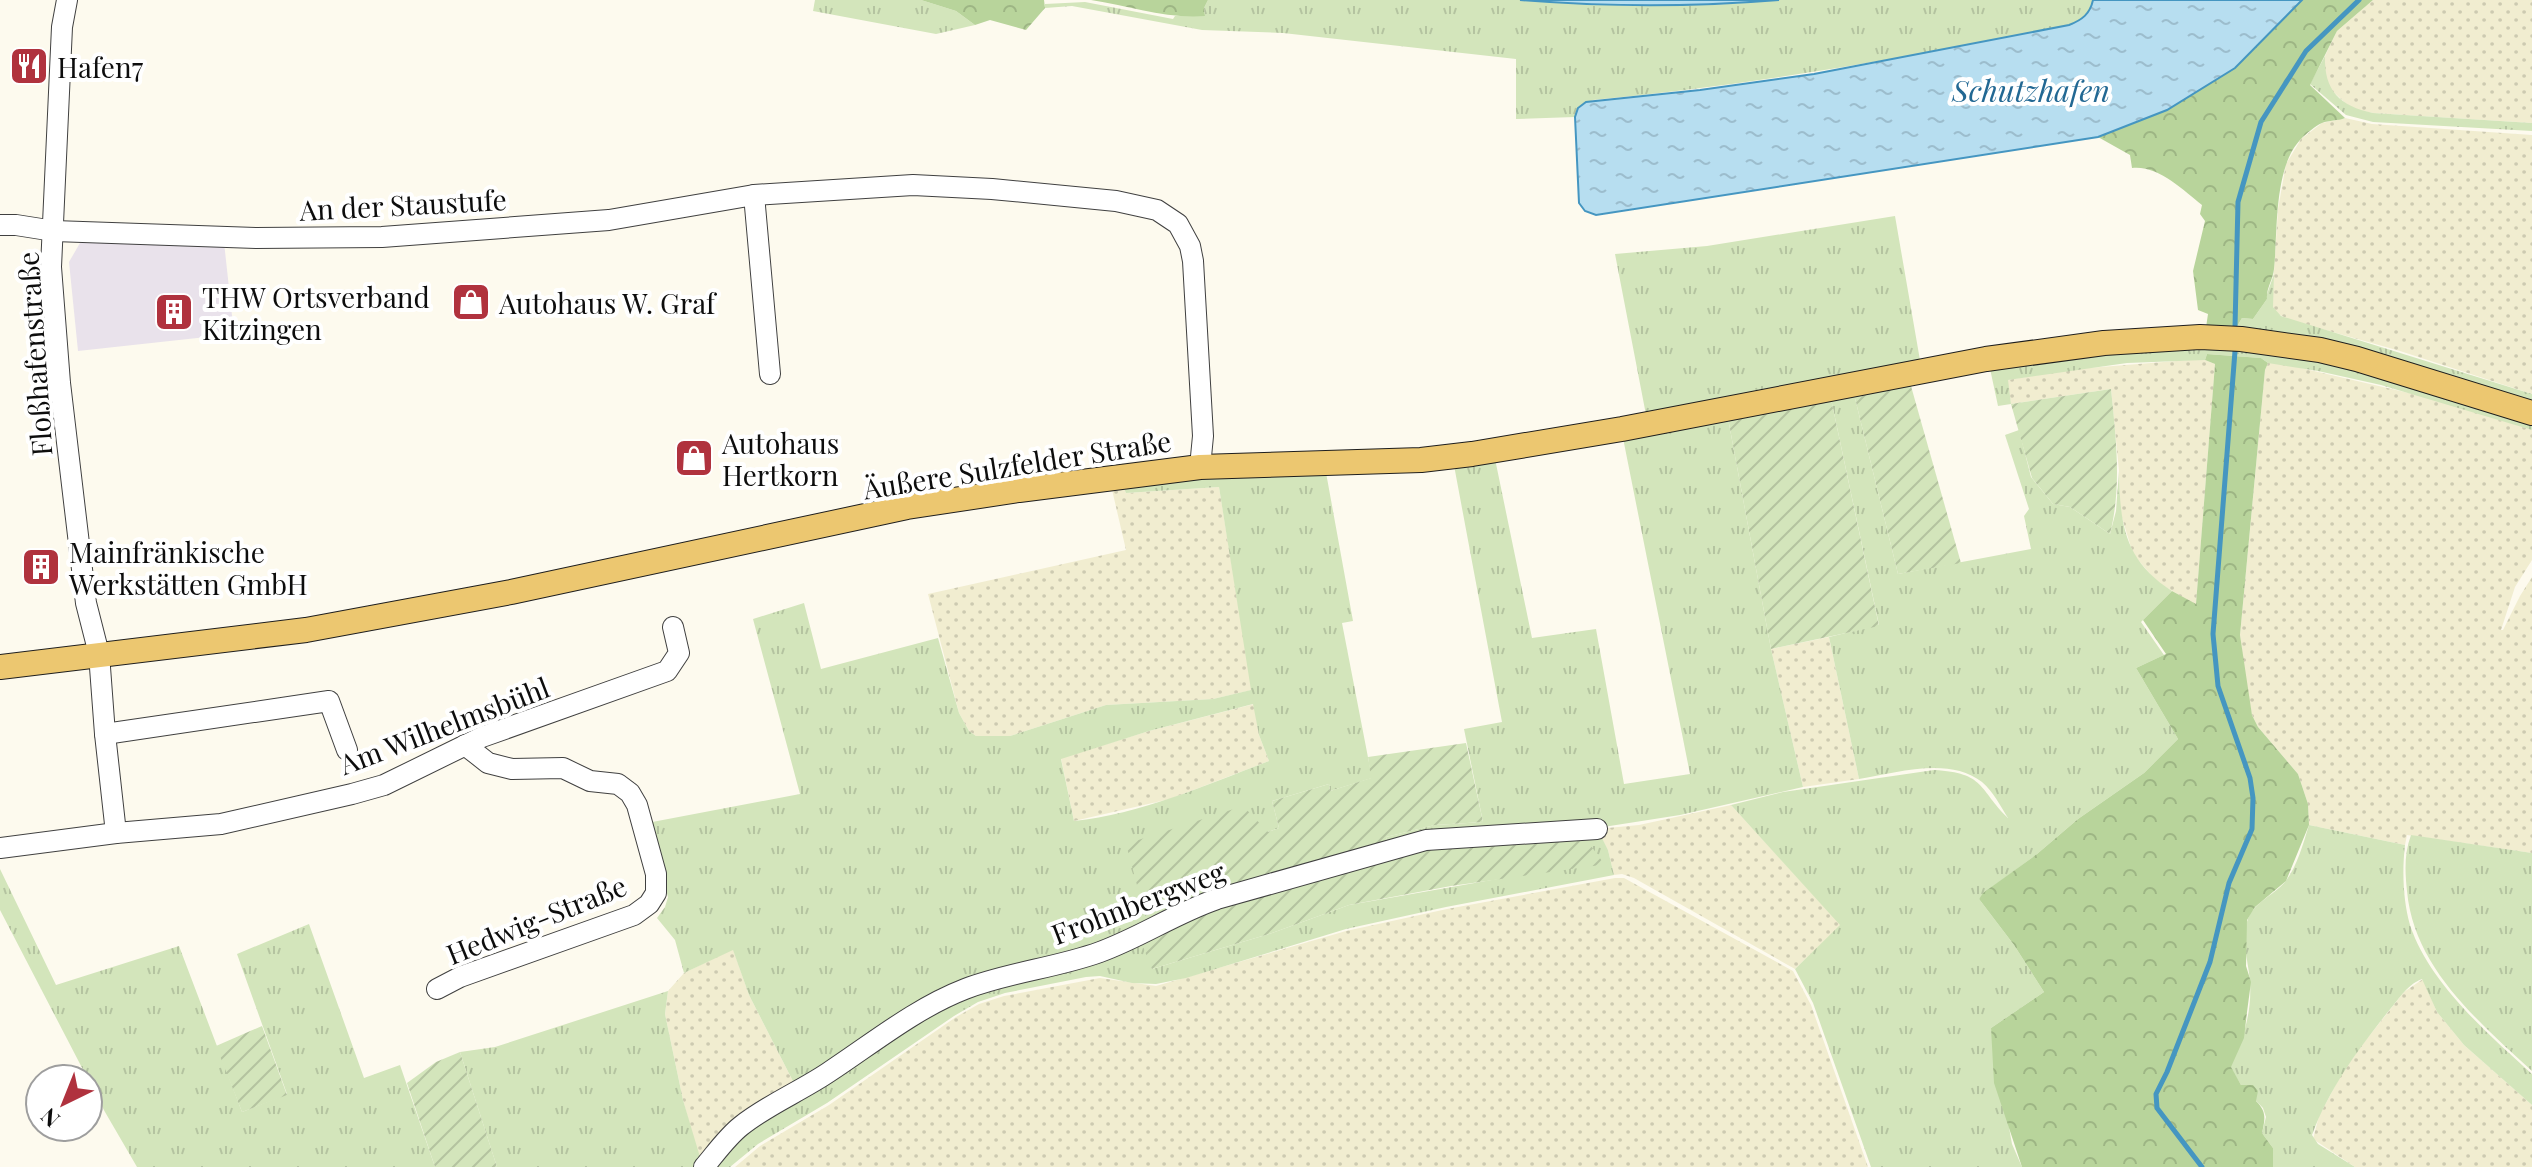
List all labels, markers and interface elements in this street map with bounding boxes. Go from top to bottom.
restaurant icon: Hafen7 [8,45,50,87]
place label: Hafen7 [57,48,144,85]
water label: Schutzhafen [1951,70,2110,110]
street label: An der Staustufe [297,180,508,228]
street label: Floßhafenstraße [8,251,60,457]
place label: THW Ortsverband Kitzingen [202,278,430,347]
shop icon: Autohaus W. Graf [450,281,492,323]
place label: Autohaus W. Graf [498,284,718,321]
building icon: THW Ortsverband Kitzingen [153,291,195,333]
street label: Äußere Sulzfelder Straße [859,421,1174,507]
place label: Autohaus Hertkorn [721,424,839,493]
shop icon: Autohaus Hertkorn [673,437,715,479]
place label: Mainfränkische Werkstätten GmbH [68,533,308,602]
building icon: Mainfränkische Werkstätten GmbH [20,546,62,588]
street label: Am Wilhelmsbühl [333,668,554,782]
street label: Frohnbergweg [1046,852,1230,952]
street label: Hedwig-Straße [440,866,632,972]
north arrow [24,1063,104,1143]
text: N [34,1102,66,1135]

